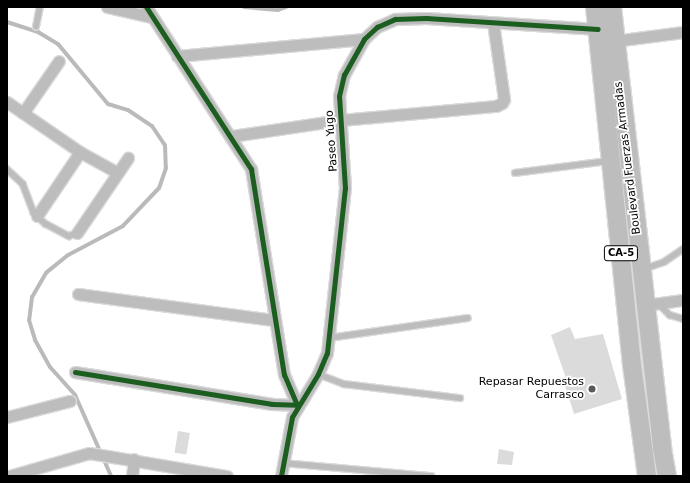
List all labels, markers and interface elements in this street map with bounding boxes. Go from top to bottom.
street label: Boulevard Fuerzas Armadas [612,81,644,235]
street label: Paseo Yugo [323,110,341,172]
road number: CA-5 [603,245,639,261]
place label: Repasar Repuestos Carrasco [479,376,584,402]
marker: Repasar Repuestos Carrasco [587,384,597,394]

